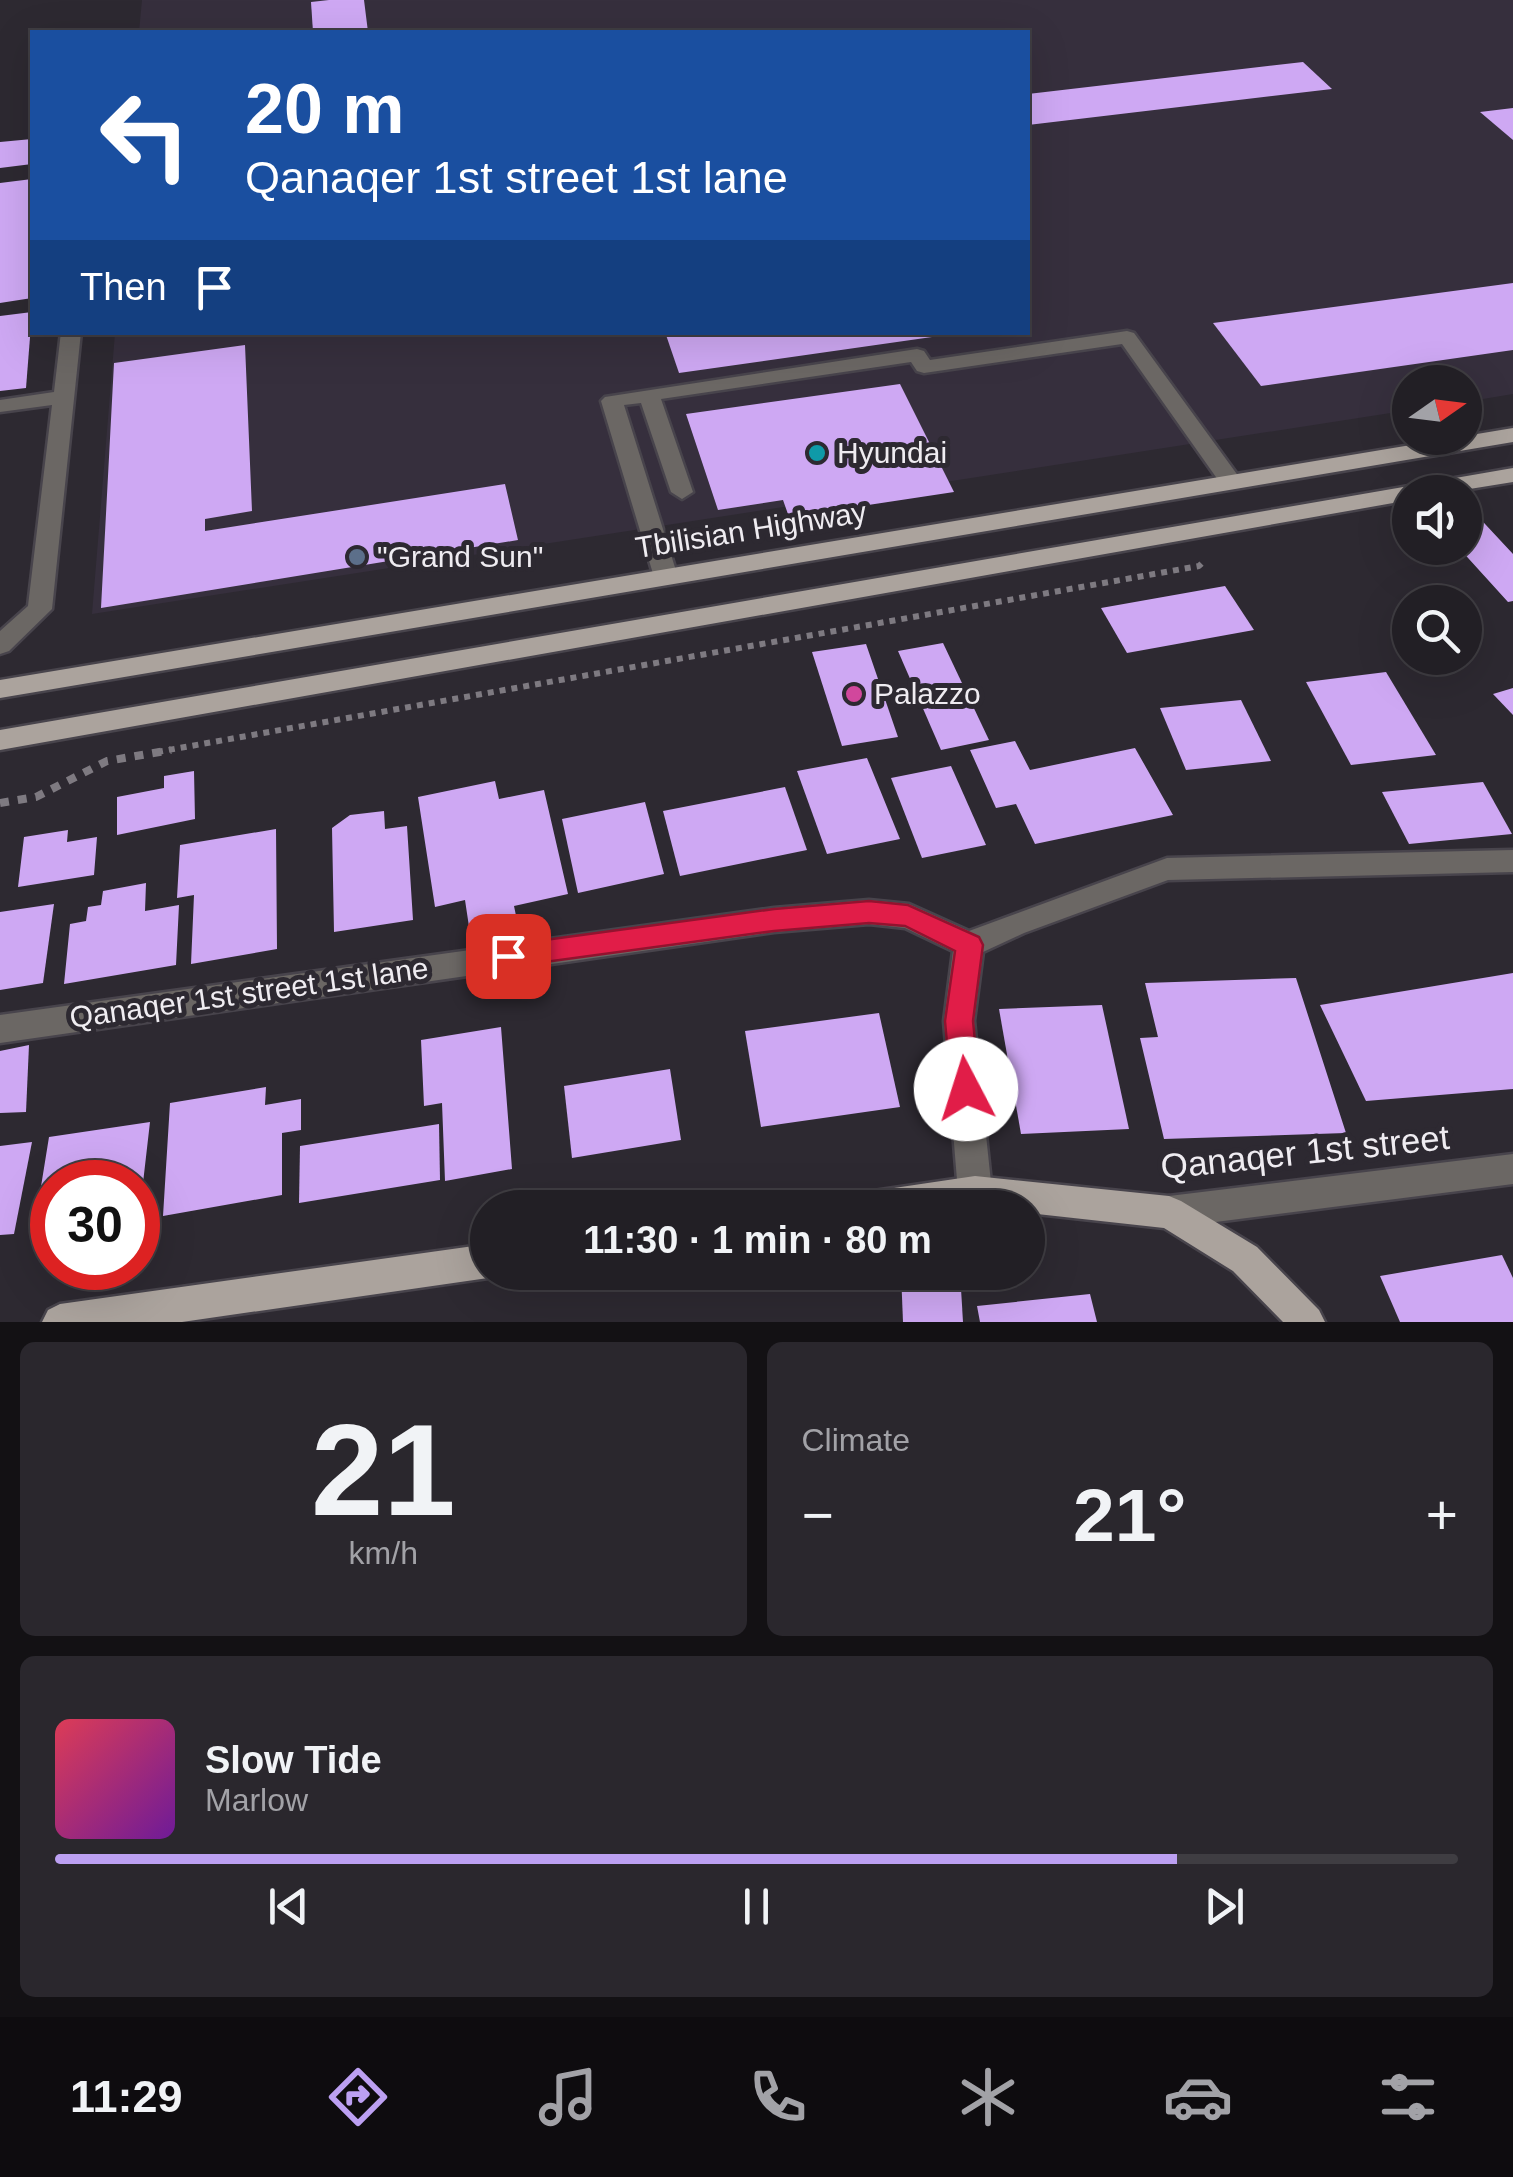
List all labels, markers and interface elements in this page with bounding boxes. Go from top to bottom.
icon: left [80,70,210,200]
text: 20 m [245,70,405,148]
text: Qanaqer 1st street 1st lane [245,152,788,203]
icon: arrive [187,260,242,315]
text: Then [80,266,167,308]
north arrow [1392,365,1482,455]
map controls [1392,365,1482,675]
place label: Hyundai [837,436,947,469]
marker: Hyundai [806,442,828,464]
button: sound [1392,475,1482,565]
street label: Tbilisian Highway [633,495,869,564]
place label: "Grand Sun" [377,540,543,573]
marker: "Grand Sun" [346,546,368,568]
button: search [1392,585,1482,675]
place label: Palazzo [874,677,981,710]
marker: Palazzo [843,683,865,705]
pin [466,914,551,999]
icon: arrive [481,929,536,984]
street label: Qanaqer 1st street 1st lane [67,951,430,1034]
position arrow [914,1037,1018,1141]
street label: Qanaqer 1st street [1159,1117,1451,1186]
speed limit sign: 30 [30,1160,160,1290]
text: 11:30 · 1 min · 80 m [583,1219,932,1261]
text: 21 [311,1397,456,1543]
text: Climate [802,1422,910,1458]
text: 21° [1073,1473,1186,1557]
text: − [802,1484,834,1546]
text: + [1426,1484,1458,1546]
text: km/h [349,1535,418,1571]
text: Slow Tide [205,1739,382,1781]
text: Marlow [205,1782,308,1818]
icon: previous [261,1879,316,1934]
icon: pause [729,1879,784,1934]
icon: next [1197,1879,1252,1934]
icon: directions [323,2062,393,2132]
icon: music [533,2062,603,2132]
icon: phone [743,2062,813,2132]
icon: climate [953,2062,1023,2132]
icon: car [1163,2062,1233,2132]
icon: filters [1373,2062,1443,2132]
text: 11:29 [70,2071,183,2122]

